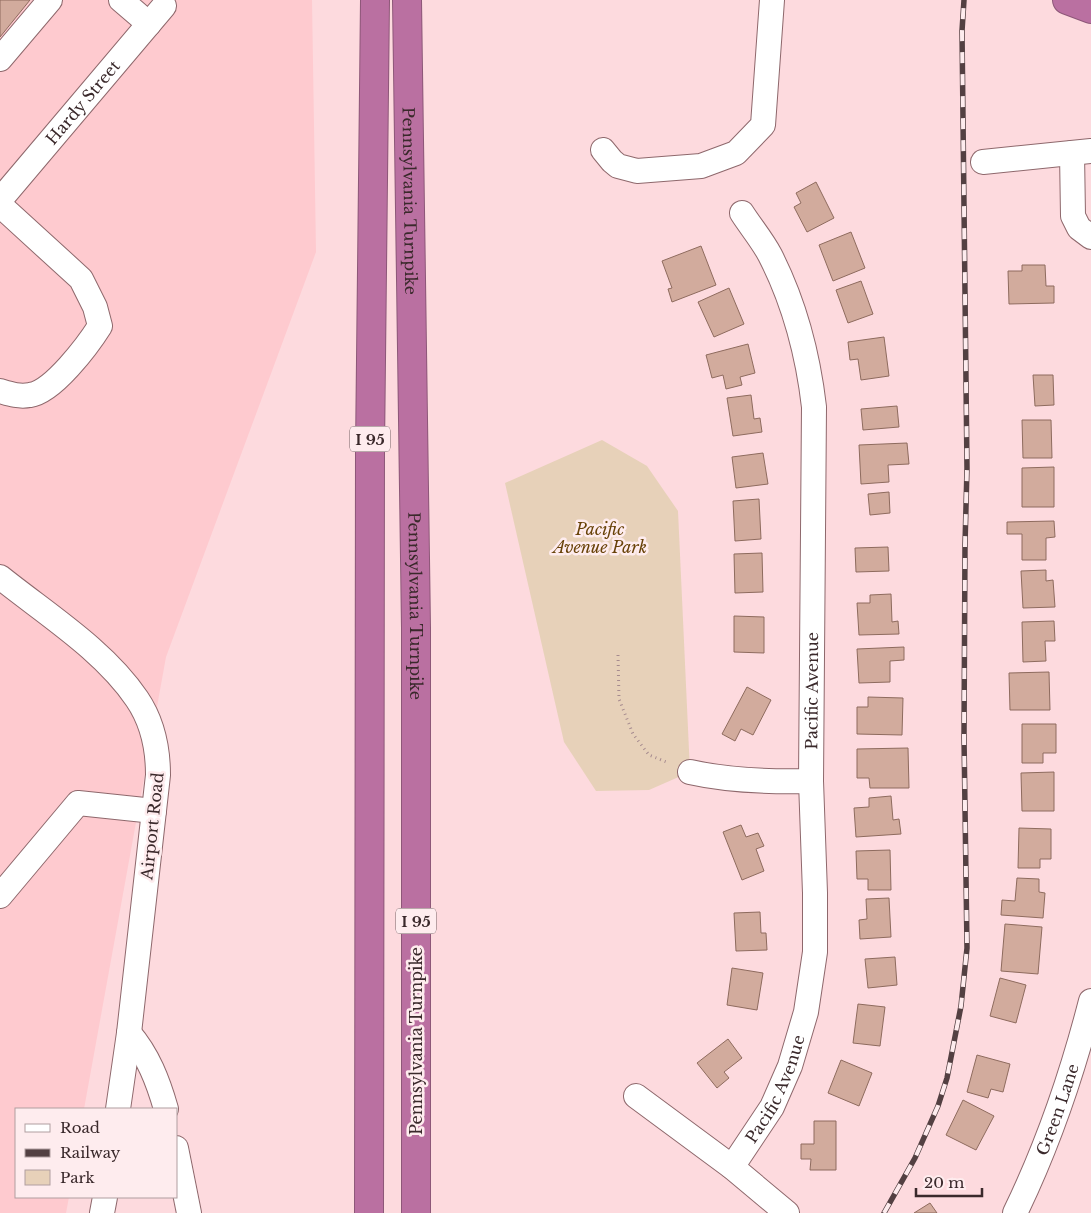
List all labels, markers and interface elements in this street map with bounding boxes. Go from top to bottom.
street label: Hardy Street [41,56,124,149]
street label: Pennsylvania Turnpike [399,107,421,295]
road number: I 95 [350,426,390,452]
street label: Pennsylvania Turnpike [404,512,426,700]
park label: Pacific Avenue Park [551,519,647,557]
street label: Pacific Avenue [801,632,822,750]
street label: Airport Road [136,771,168,882]
road number: I 95 [396,908,436,934]
street label: Pennsylvania Turnpike [406,947,426,1135]
street label: Pacific Avenue [741,1033,809,1147]
street label: Green Lane [1032,1061,1083,1158]
legend [15,1108,178,1198]
text: Road [60,1118,100,1137]
text: Railway [60,1143,121,1162]
scale bar [916,1166,982,1198]
text: Park [60,1168,96,1187]
text: 20 m [924,1173,964,1192]

